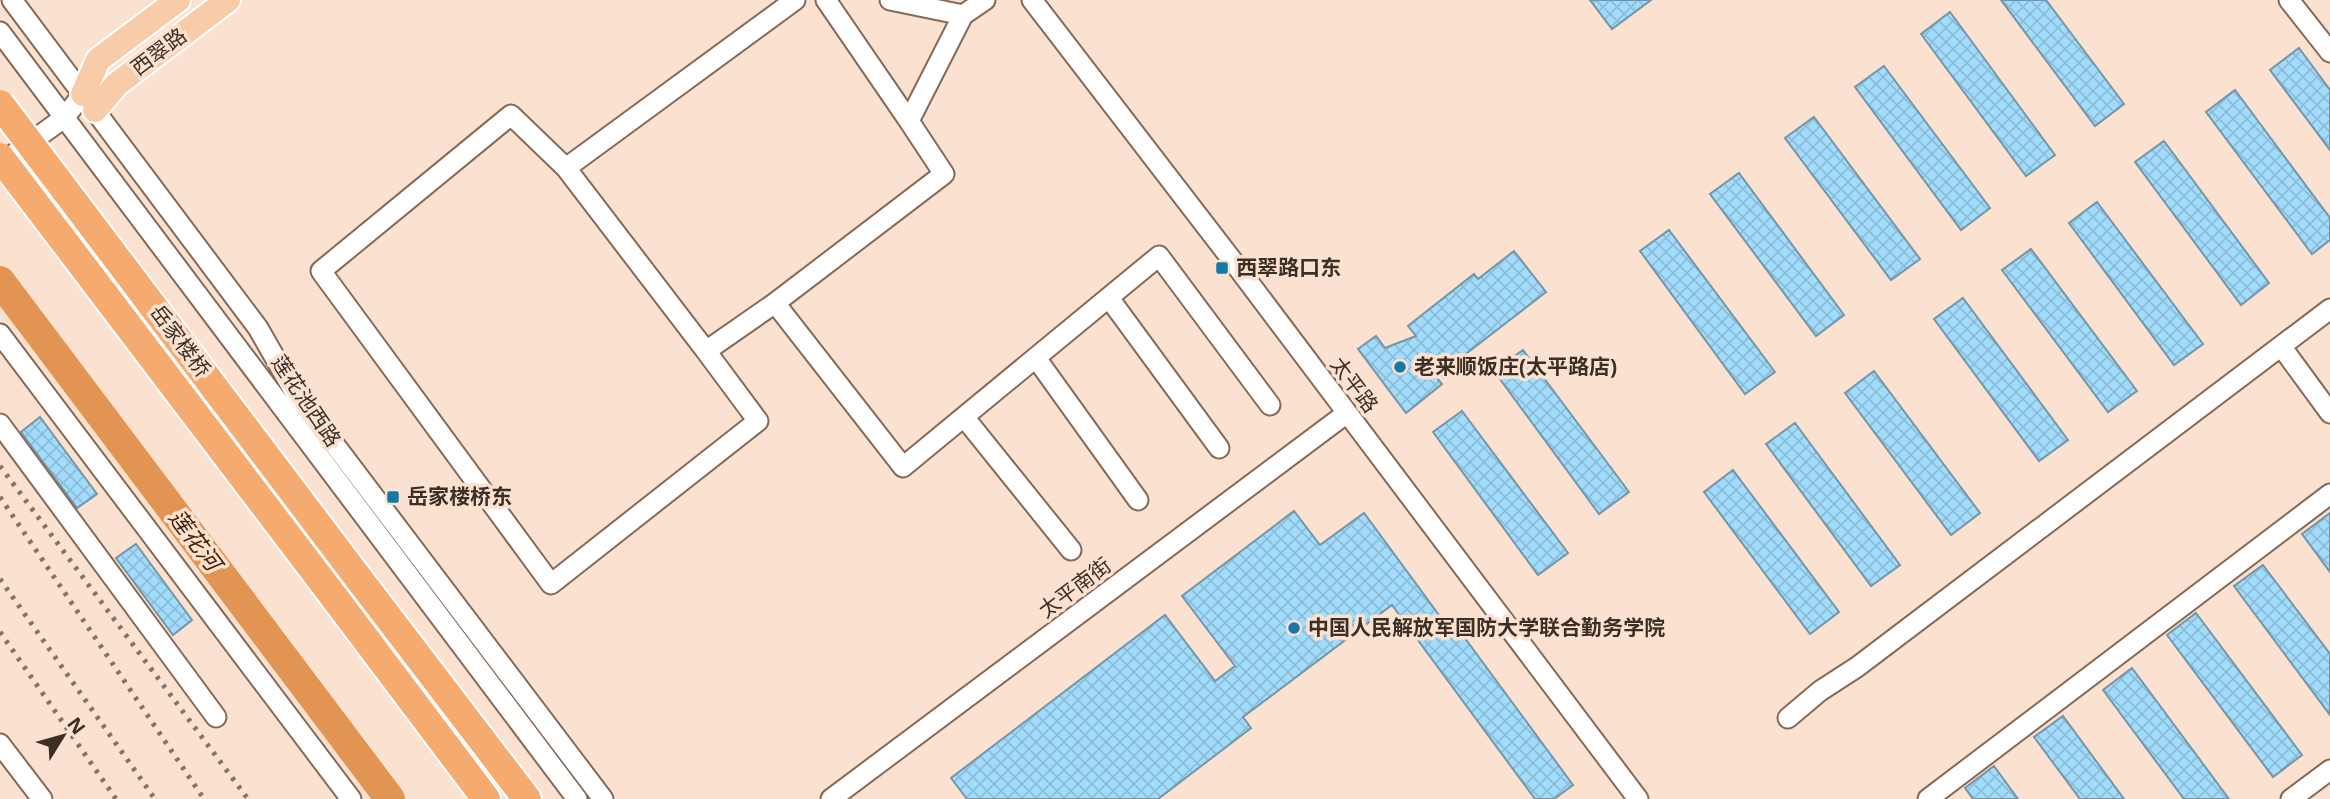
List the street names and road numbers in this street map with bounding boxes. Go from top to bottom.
street label: 西翠路 [125,21,192,81]
street label: 岳家楼桥 [144,298,217,382]
street label: 莲花池西路 [266,349,348,452]
street label: 太平路 [1325,351,1385,418]
street label: 太平南街 [1032,551,1116,624]

